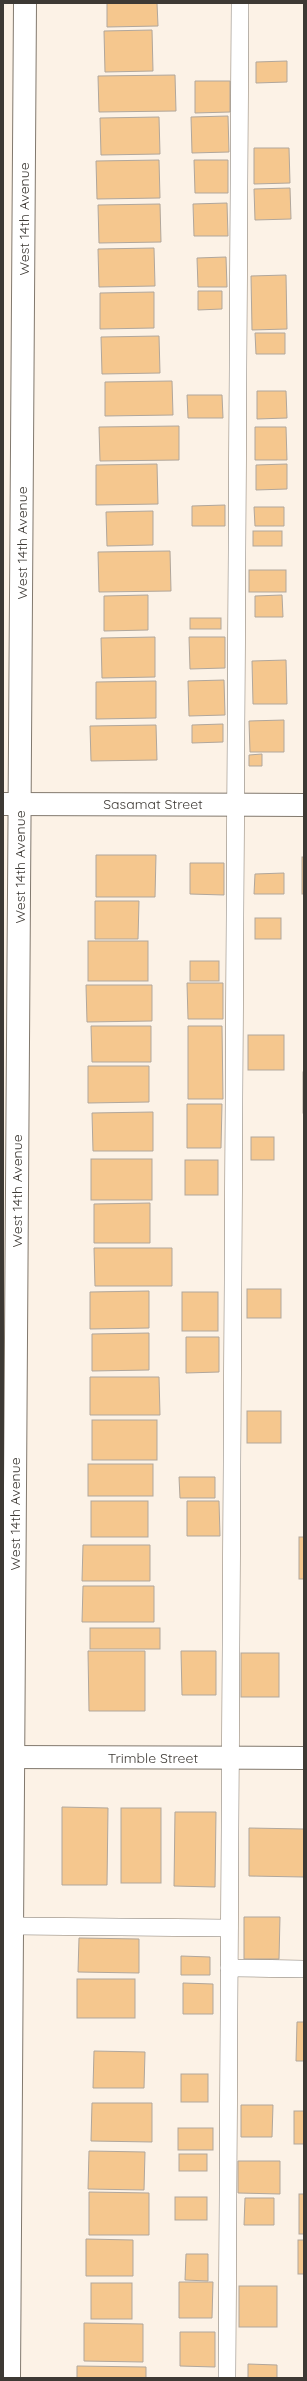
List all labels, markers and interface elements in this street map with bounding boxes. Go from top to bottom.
street label: West 14th Avenue [15,162,33,276]
street label: West 14th Avenue [13,486,31,600]
street label: Sasamat Street [103,795,203,813]
street label: West 14th Avenue [11,810,29,924]
street label: West 14th Avenue [8,1134,26,1248]
street label: West 14th Avenue [6,1457,24,1571]
street label: Trimble Street [108,1749,198,1767]

